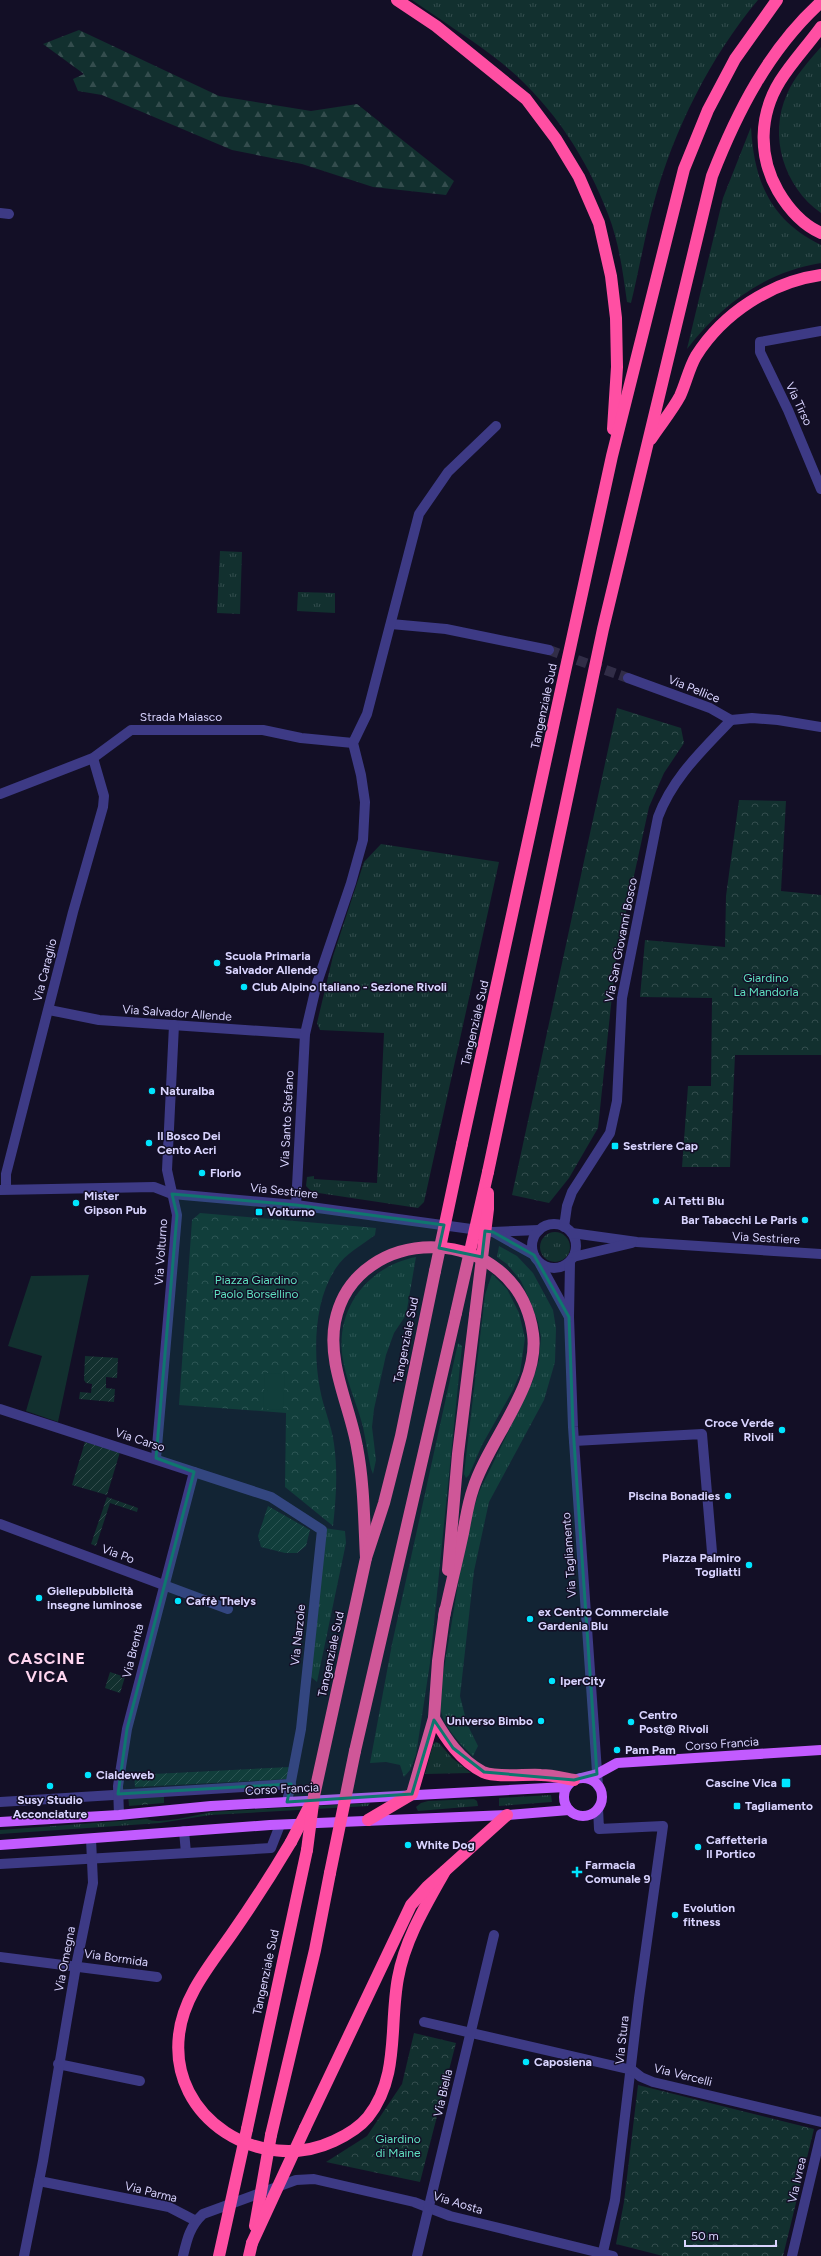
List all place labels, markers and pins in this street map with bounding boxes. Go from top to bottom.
place label: Scuola Primaria Salvador Allende [225,949,318,977]
marker: Scuola Primaria Salvador Allende [212,958,222,968]
place label: Club Alpino Italiano - Sezione Rivoli [252,980,447,994]
marker: Club Alpino Italiano - Sezione Rivoli [239,982,249,992]
place label: Naturalba [160,1084,215,1098]
marker: Naturalba [147,1086,157,1096]
place label: Il Bosco Dei Cento Acri [157,1129,221,1157]
marker: Il Bosco Dei Cento Acri [144,1138,154,1148]
place label: Sestriere Cap [623,1139,698,1153]
marker: Sestriere Cap [610,1141,620,1151]
place label: Florio [210,1166,241,1180]
marker: Florio [197,1168,207,1178]
place label: Mister Gipson Pub [84,1189,147,1217]
place label: Ai Tetti Blu [664,1194,724,1208]
marker: Ai Tetti Blu [651,1196,661,1206]
marker: Mister Gipson Pub [71,1198,81,1208]
place label: Volturno [267,1205,315,1219]
marker: Volturno [254,1207,264,1217]
place label: Bar Tabacchi Le Paris [681,1213,797,1227]
marker: Bar Tabacchi Le Paris [800,1215,810,1225]
place label: Croce Verde Rivoli [705,1416,774,1444]
marker: Croce Verde Rivoli [777,1425,787,1435]
place label: Piscina Bonadies [628,1489,720,1503]
marker: Piscina Bonadies [723,1491,733,1501]
place label: Piazza Palmiro Togliatti [662,1551,741,1579]
marker: Piazza Palmiro Togliatti [744,1560,754,1570]
place label: Giellepubblicità insegne luminose [47,1584,142,1612]
marker: Giellepubblicità insegne luminose [34,1593,44,1603]
place label: Caffè Thelys [186,1594,256,1608]
marker: Caffè Thelys [173,1596,183,1606]
place label: ex Centro Commerciale Gardenia Blu [538,1605,669,1633]
marker: ex Centro Commerciale Gardenia Blu [525,1614,535,1624]
place label: IperCity [560,1674,606,1688]
marker: IperCity [547,1676,557,1686]
place label: Centro Post@ Rivoli [639,1708,709,1736]
place label: Universo Bimbo [446,1714,533,1728]
marker: Universo Bimbo [536,1716,546,1726]
marker: Centro Post@ Rivoli [626,1717,636,1727]
place label: Pam Pam [625,1743,676,1757]
marker: Pam Pam [612,1745,622,1755]
place label: Cialdeweb [96,1768,154,1782]
marker: Cialdeweb [83,1770,93,1780]
place label: Cascine Vica [706,1776,777,1790]
marker: Cascine Vica [780,1777,792,1789]
marker: Susy Studio Acconciature [45,1781,55,1791]
place label: Susy Studio Acconciature [13,1793,87,1821]
place label: Tagliamento [745,1799,813,1813]
marker: Tagliamento [732,1801,742,1811]
place label: Caffetteria Il Portico [706,1833,767,1861]
place label: White Dog [416,1838,475,1852]
marker: White Dog [403,1840,413,1850]
marker: Caffetteria Il Portico [693,1842,703,1852]
place label: Farmacia Comunale 9 [585,1858,651,1886]
marker: Farmacia Comunale 9 [572,1867,582,1877]
place label: Evolution fitness [683,1901,735,1929]
marker: Evolution fitness [670,1910,680,1920]
place label: Caposiena [534,2055,592,2069]
marker: Caposiena [521,2057,531,2067]

